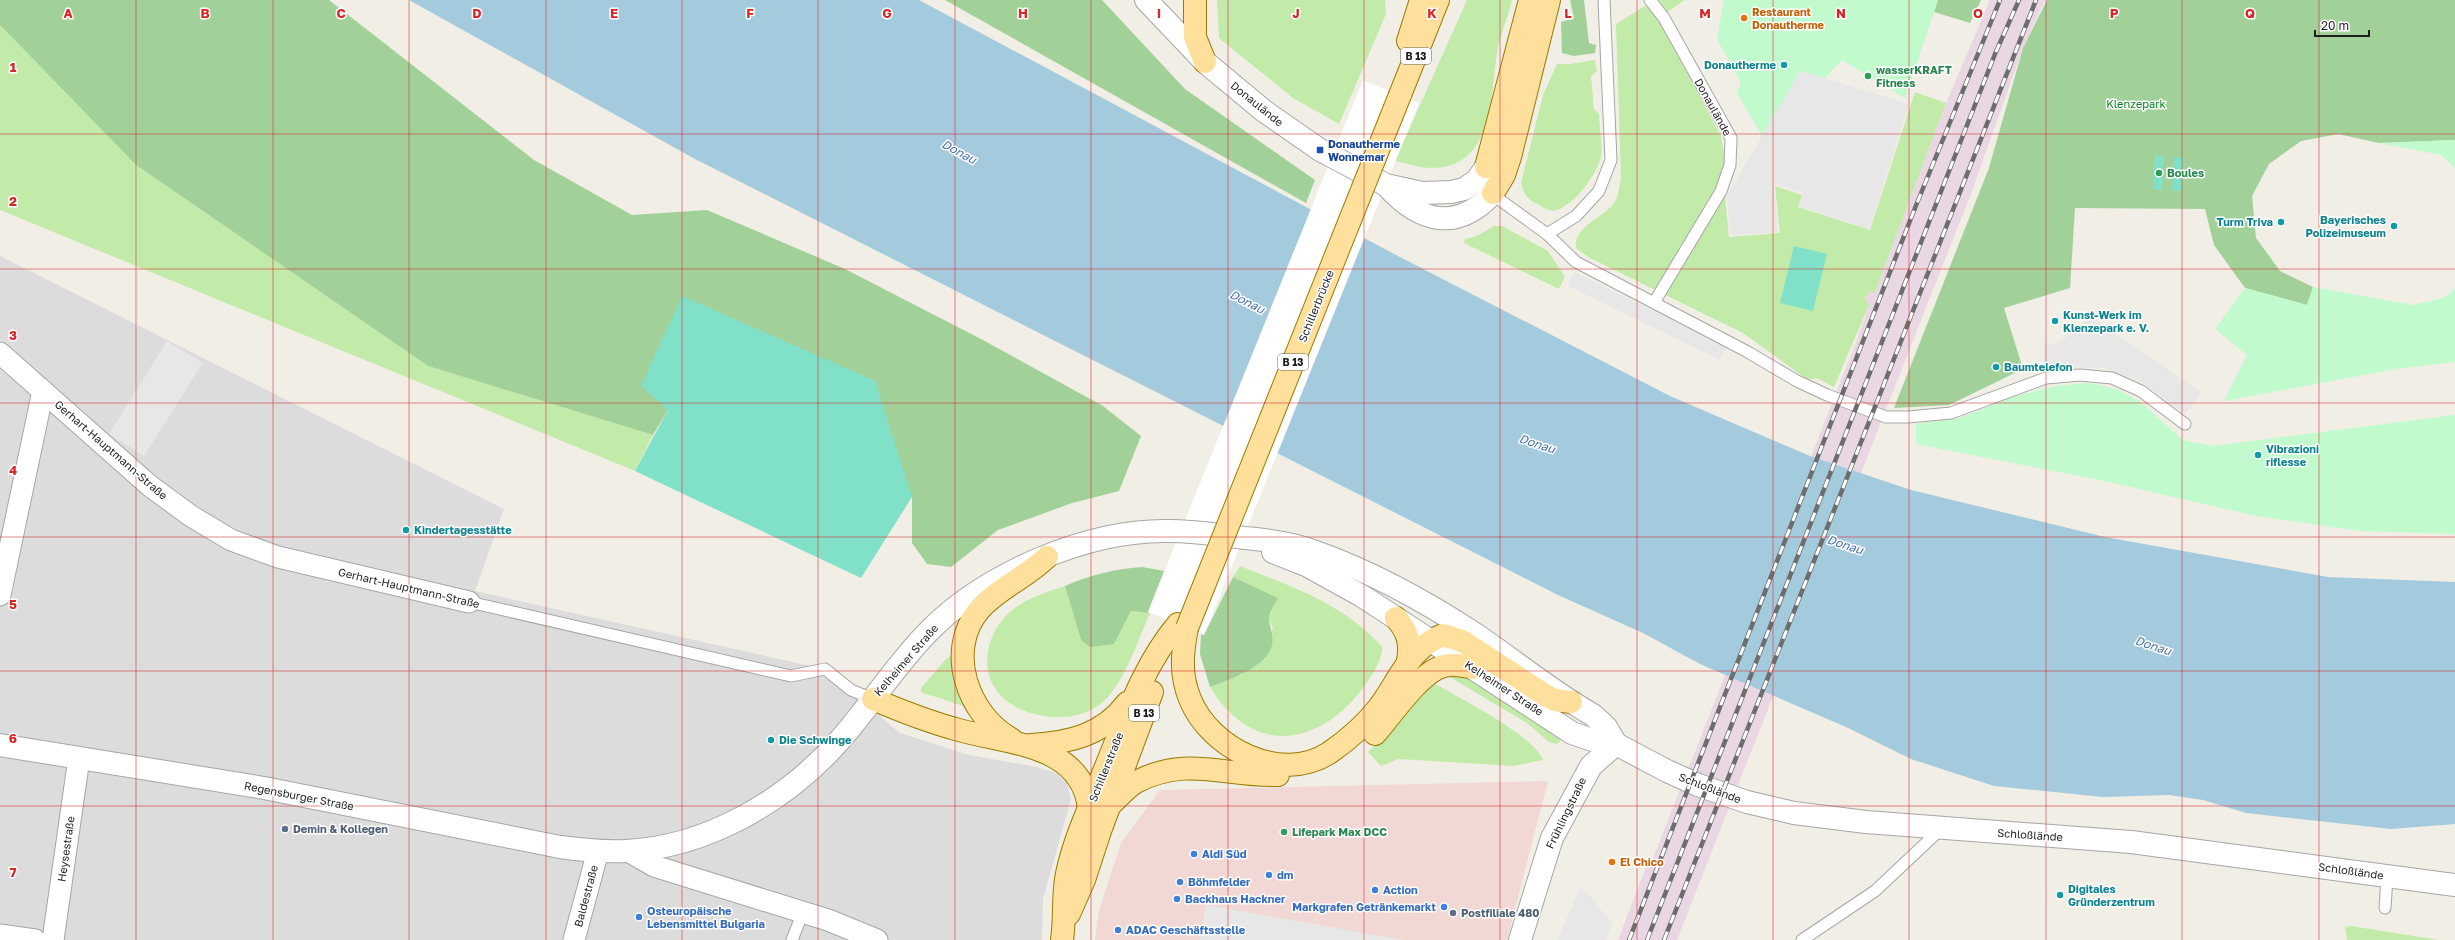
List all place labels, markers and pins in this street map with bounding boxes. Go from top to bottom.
place label: Restaurant Donautherme [1752,5,1825,31]
marker: Restaurant Donautherme [1739,13,1749,23]
place label: Donautherme [1704,58,1777,71]
marker: Donautherme [1779,60,1789,70]
place label: wasserKRAFT Fitness [1876,63,1952,89]
marker: wasserKRAFT Fitness [1863,71,1873,81]
place label: Donautherme Wonnemar [1328,137,1401,163]
marker: Donautherme Wonnemar [1315,145,1325,155]
place label: Boules [2167,166,2204,179]
marker: Boules [2154,168,2164,178]
place label: Bayerisches Polizeimuseum [2305,213,2386,239]
place label: Turm Triva [2216,215,2273,228]
marker: Turm Triva [2276,217,2286,227]
marker: Bayerisches Polizeimuseum [2389,221,2399,231]
place label: Kunst-Werk im Klenzepark e. V. [2063,308,2149,334]
marker: Kunst-Werk im Klenzepark e. V. [2050,316,2060,326]
place label: Baumtelefon [2004,360,2073,373]
marker: Baumtelefon [1991,362,2001,372]
place label: Vibrazioni riflesse [2266,442,2319,468]
marker: Vibrazioni riflesse [2253,450,2263,460]
place label: Kindertagesstätte [414,523,512,536]
marker: Kindertagesstätte [401,525,411,535]
place label: Die Schwinge [779,733,852,746]
marker: Die Schwinge [766,735,776,745]
place label: Demin & Kollegen [293,822,388,835]
marker: Demin & Kollegen [280,824,290,834]
place label: Lifepark Max DCC [1292,825,1387,838]
marker: Lifepark Max DCC [1279,827,1289,837]
place label: Aldi Süd [1202,847,1247,860]
marker: Aldi Süd [1189,849,1199,859]
place label: El Chico [1620,855,1664,868]
marker: El Chico [1607,857,1617,867]
place label: dm [1277,868,1294,881]
marker: dm [1264,870,1274,880]
place label: Böhmfelder [1188,875,1251,888]
marker: Böhmfelder [1175,877,1185,887]
place label: Digitales Gründerzentrum [2068,882,2155,908]
place label: Action [1383,883,1418,896]
marker: Action [1370,885,1380,895]
marker: Digitales Gründerzentrum [2055,890,2065,900]
place label: Backhaus Hackner [1185,892,1286,905]
marker: Backhaus Hackner [1172,894,1182,904]
place label: Markgrafen Getränkemarkt [1292,900,1437,913]
marker: Markgrafen Getränkemarkt [1439,902,1449,912]
place label: Osteuropäische Lebensmittel Bulgaria [647,904,765,930]
place label: Postfiliale 480 [1461,906,1539,919]
marker: Postfiliale 480 [1448,908,1458,918]
marker: Osteuropäische Lebensmittel Bulgaria [634,912,644,922]
place label: ADAC Geschäftsstelle [1126,923,1246,936]
marker: ADAC Geschäftsstelle [1113,925,1123,935]

